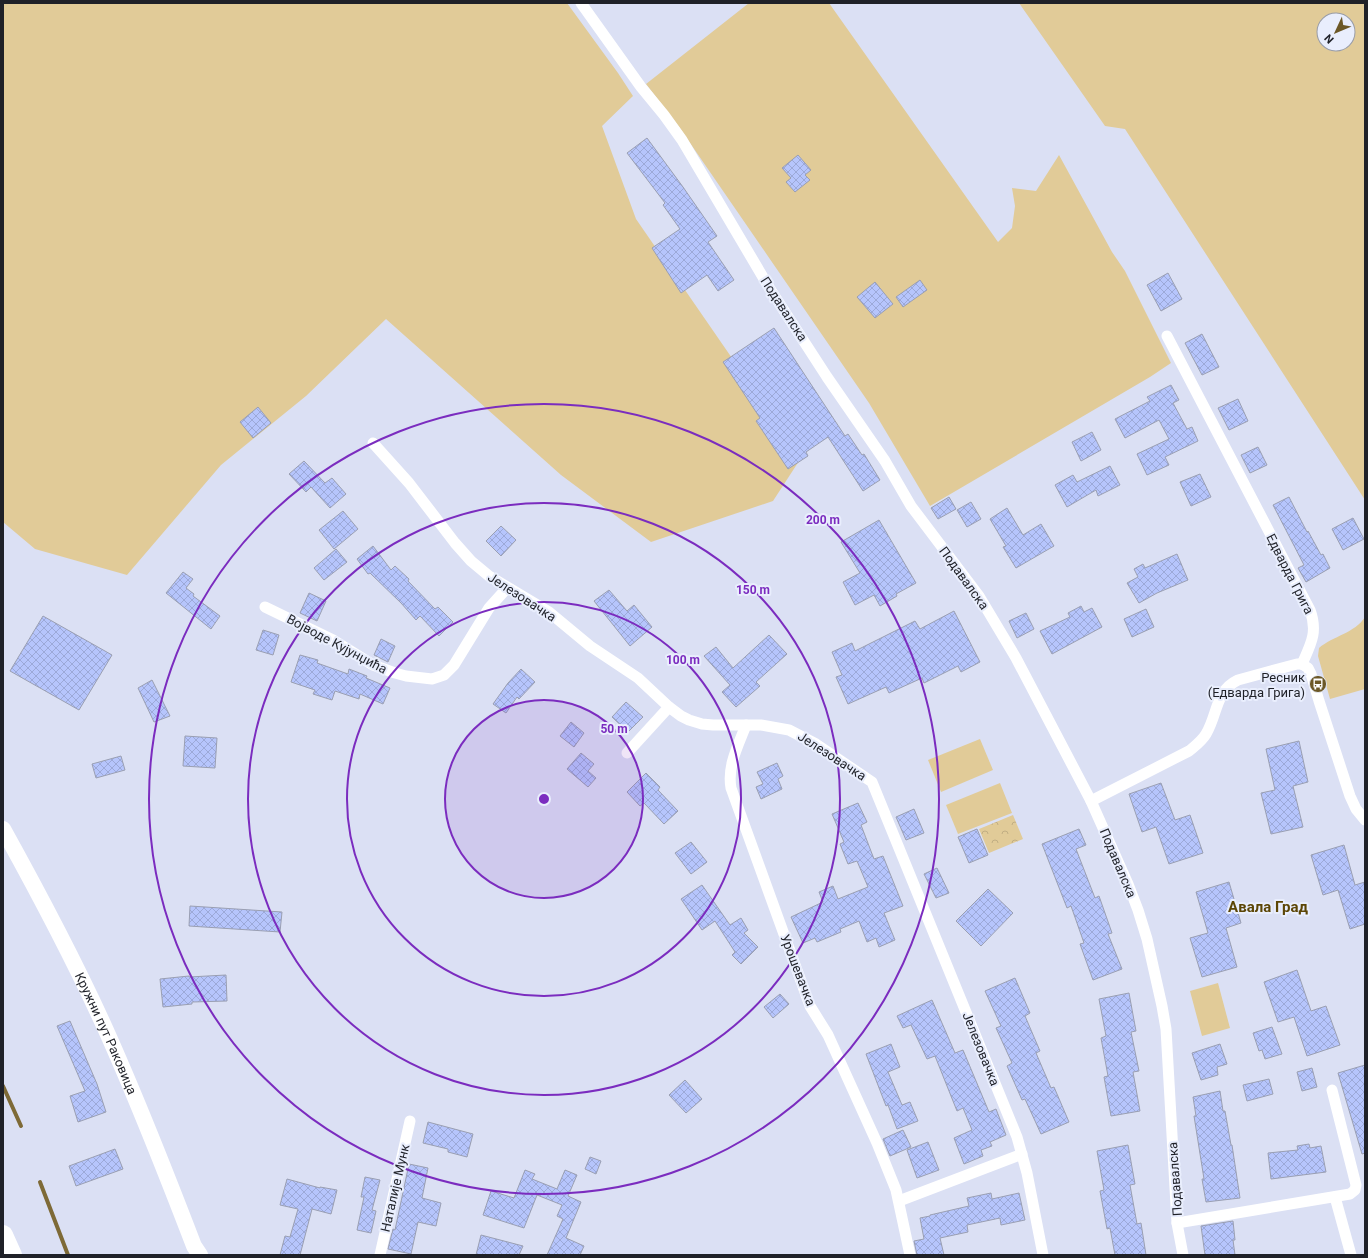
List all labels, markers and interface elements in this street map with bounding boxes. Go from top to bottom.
north arrow [1316,12,1356,52]
text: N [1322,31,1337,46]
street label: Подавалска [758,274,810,344]
text: 200 m [806,513,840,527]
street label: Едварда Грига [1263,531,1317,617]
street label: Подавалска [936,544,992,612]
street label: Јелезовачка [485,569,559,625]
text: 150 m [736,583,770,597]
street label: Војводе Кујунџића [284,611,390,677]
text: 100 m [666,653,700,667]
place label: Ресник (Едварда Грига) [1208,670,1305,700]
bus stop icon: Ресник (Едварда Грига) [1308,674,1328,694]
text: 50 m [600,722,628,736]
street label: Јелезовачка [795,728,869,784]
centre of rings [537,792,551,806]
street label: Подавалска [1097,826,1139,900]
district label: Авала Град [1228,898,1308,916]
street label: Урошевачка [778,932,818,1008]
street label: Кружни пут Раковица [72,970,140,1096]
street label: Јелезовачка [959,1010,1003,1088]
street label: Подавалска [1165,1142,1185,1216]
street label: Наталије Мунк [378,1143,412,1233]

